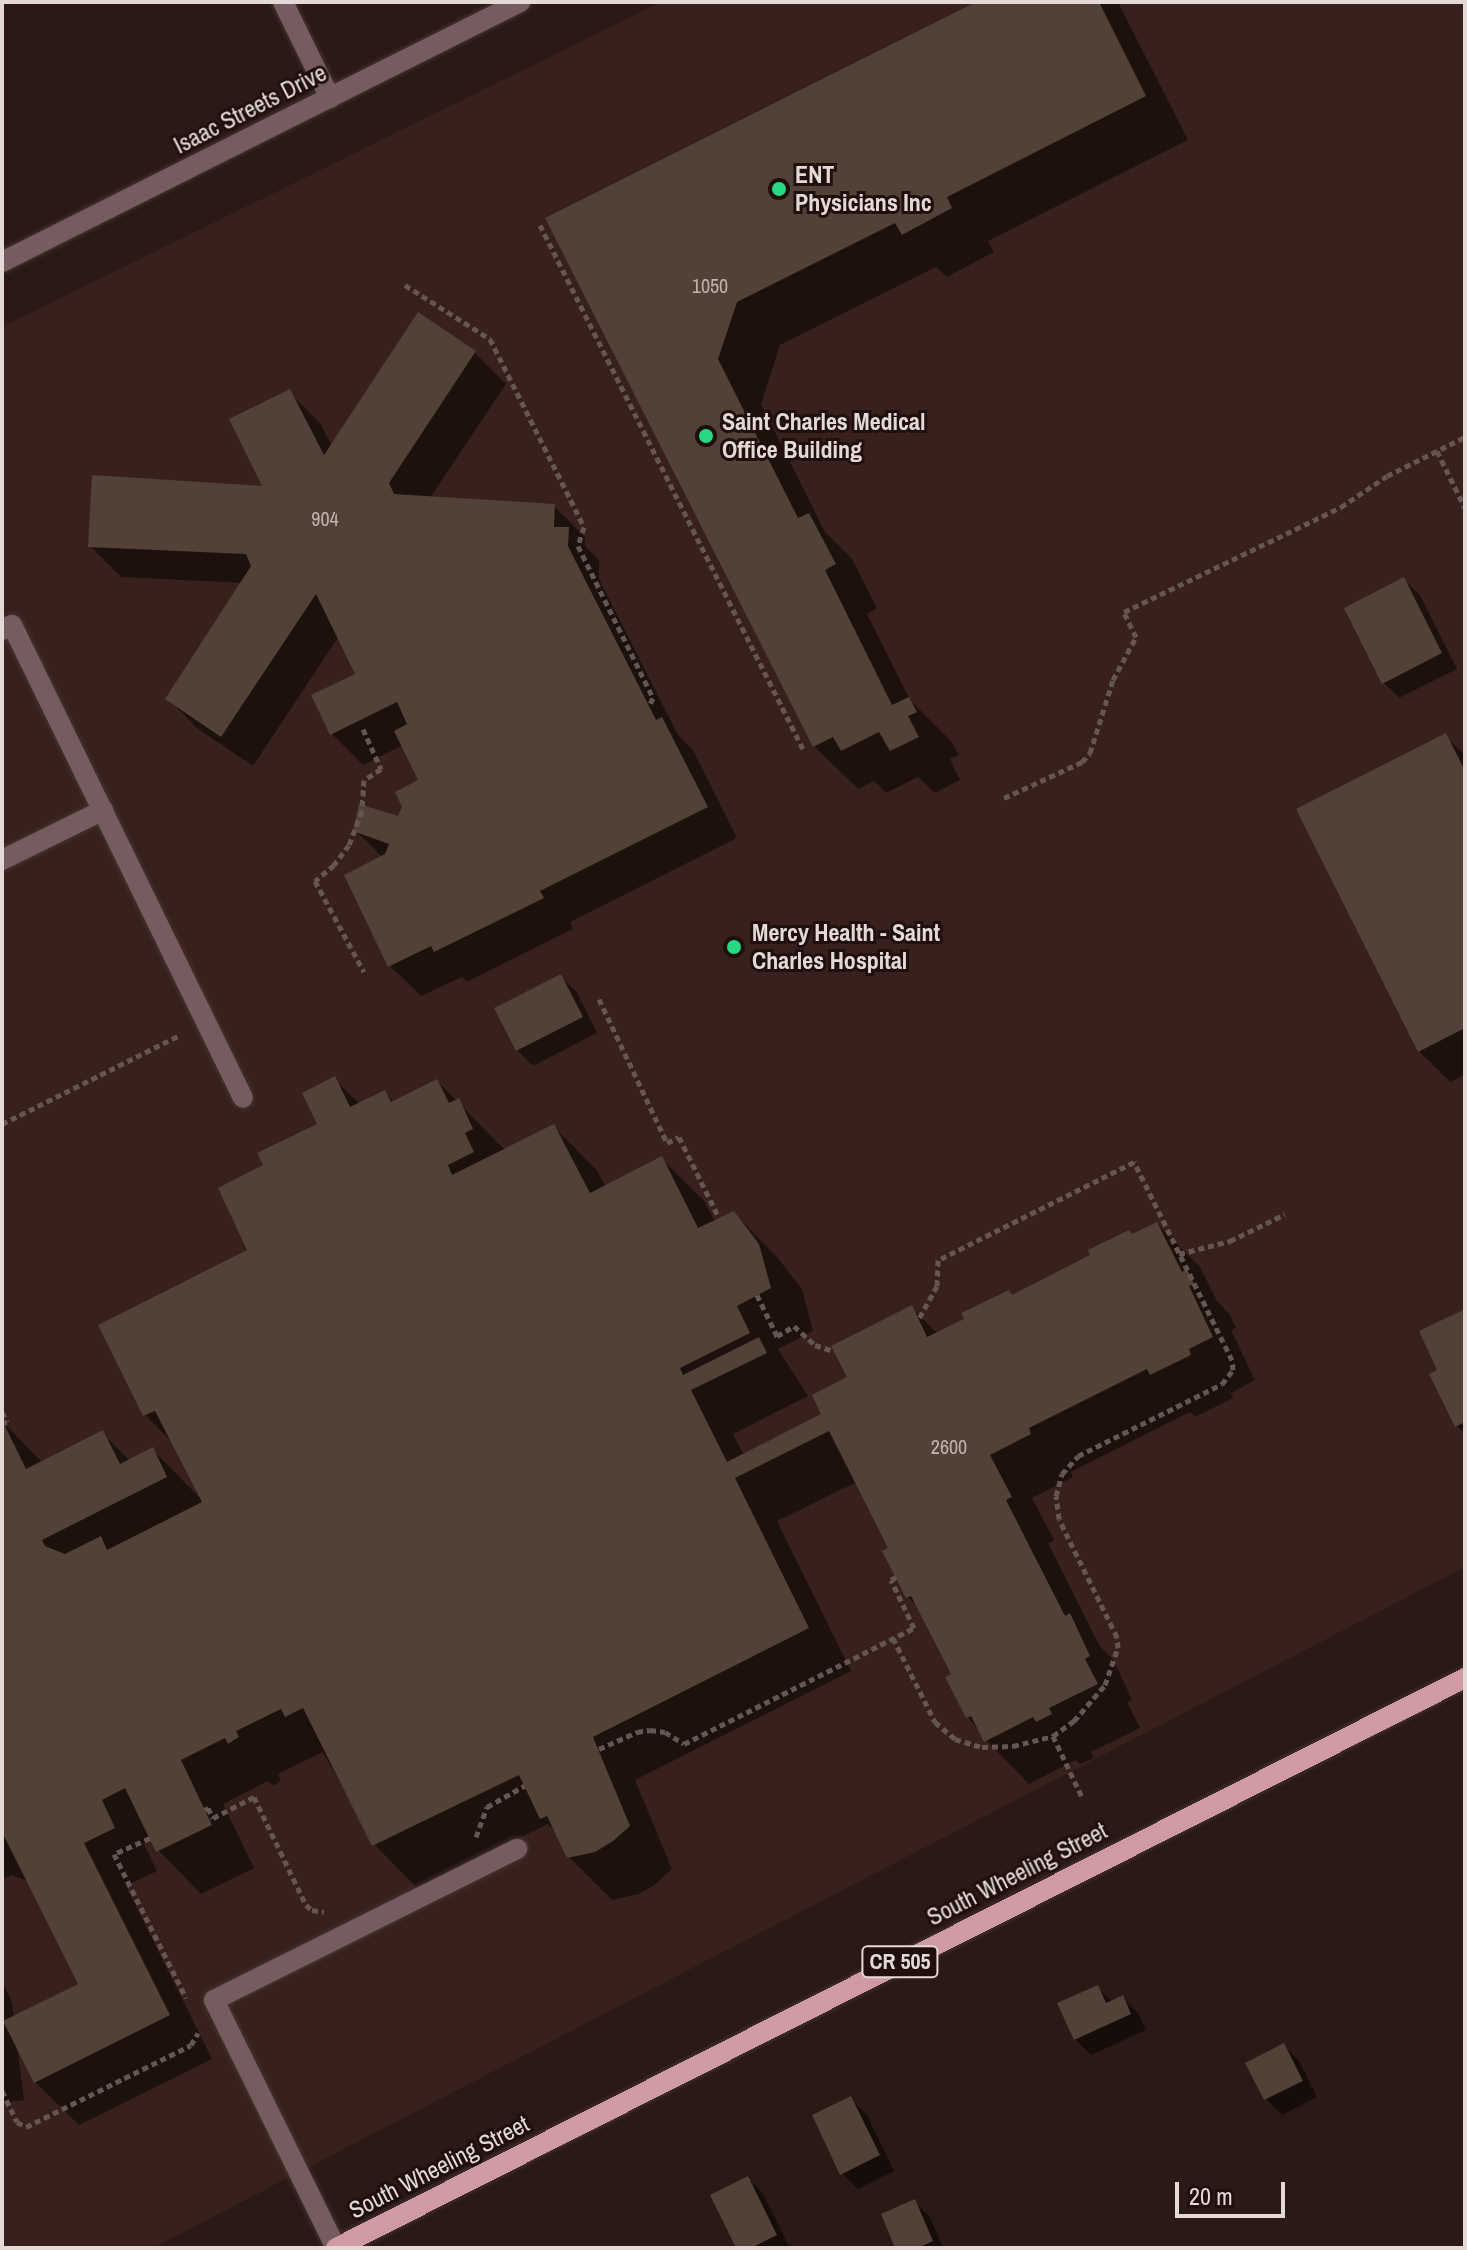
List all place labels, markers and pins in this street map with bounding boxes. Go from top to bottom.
place label: ENT Physicians Inc [795,161,932,217]
marker: ENT Physicians Inc [770,180,788,198]
place label: Saint Charles Medical Office Building [722,408,925,464]
marker: Saint Charles Medical Office Building [697,427,715,445]
place label: Mercy Health - Saint Charles Hospital [752,919,940,975]
marker: Mercy Health - Saint Charles Hospital [723,936,745,958]

